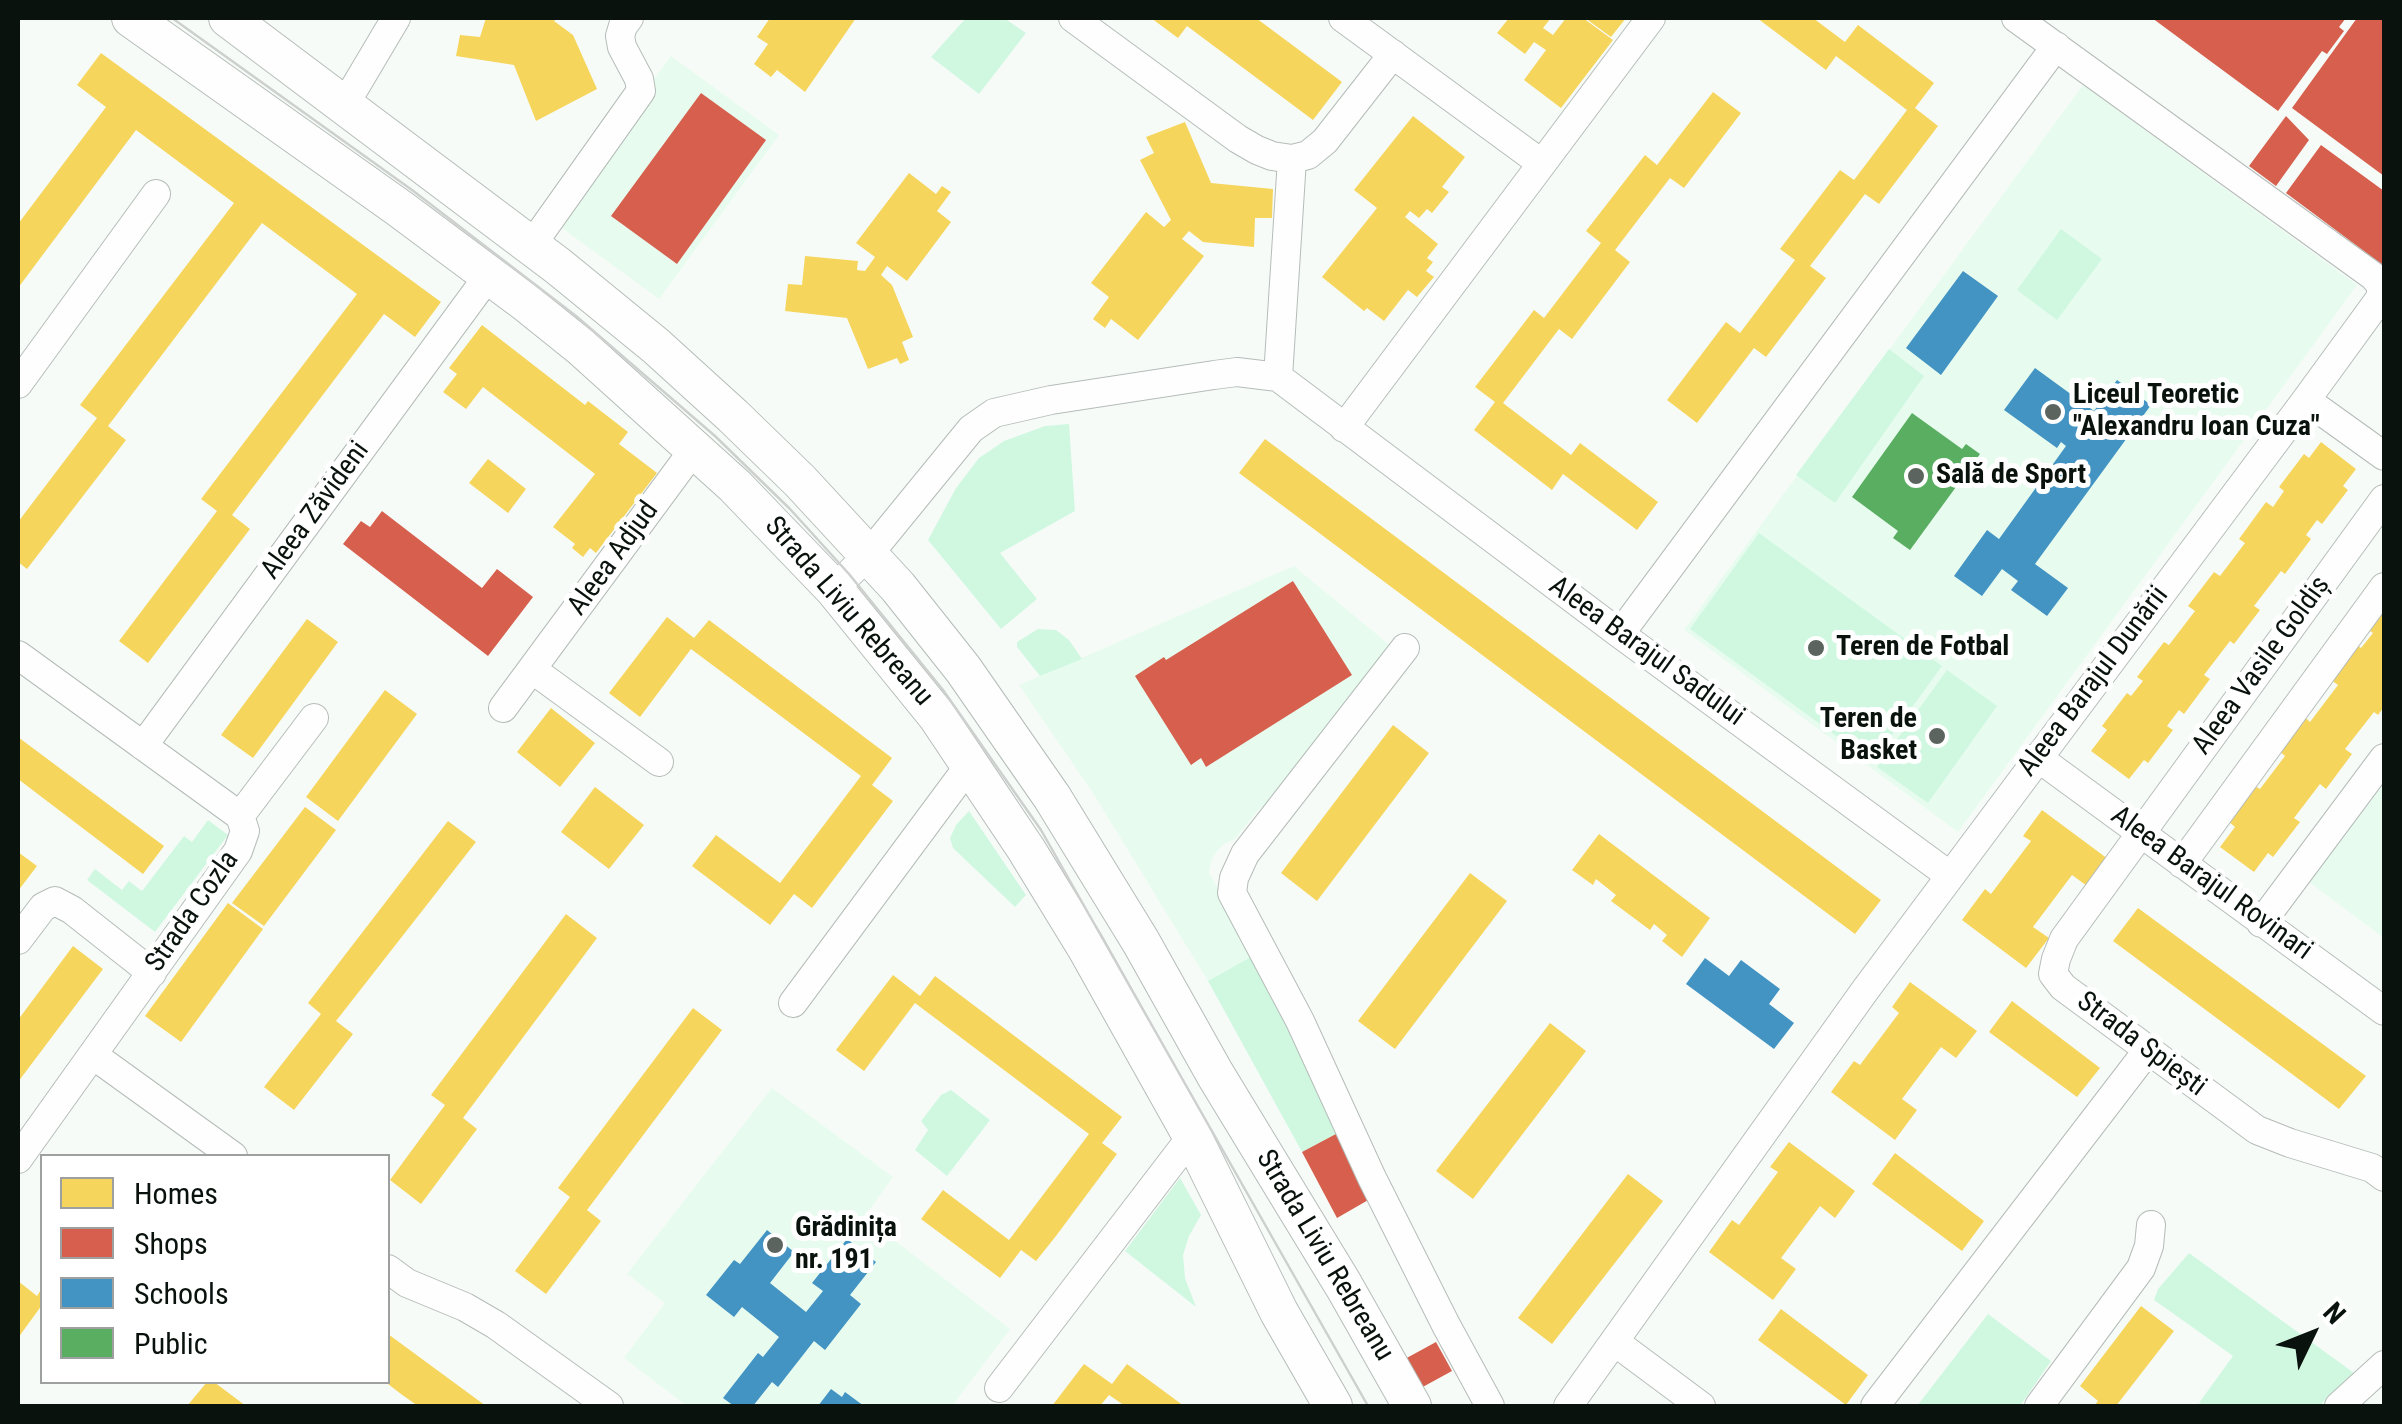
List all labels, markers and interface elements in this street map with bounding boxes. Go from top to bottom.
place label: Liceul Teoretic "Alexandru Ioan Cuza" [2073,379,2320,445]
marker: Liceul Teoretic "Alexandru Ioan Cuza" [2042,401,2064,423]
street label: Aleea Zăvideni [255,436,377,586]
place label: Sală de Sport [1936,459,2086,493]
marker: Sală de Sport [1905,465,1927,487]
street label: Aleea Adjud [561,496,667,622]
street label: Strada Liviu Rebreanu [757,511,939,713]
street label: Aleea Barajul Sadului [1542,570,1750,734]
street label: Aleea Vasile Goldiș [2186,570,2338,762]
street label: Aleea Barajul Dunării [2012,580,2176,784]
place label: Teren de Fotbal [1836,631,2009,665]
marker: Teren de Fotbal [1805,637,1827,659]
place label: Teren de Basket [1820,703,1917,769]
marker: Teren de Basket [1926,725,1948,747]
street label: Aleea Barajul Rovinari [2104,800,2318,968]
street label: Strada Cozla [139,845,247,979]
street label: Strada Spiești [2070,985,2212,1105]
street label: Strada Liviu Rebreanu [1248,1145,1400,1367]
legend [40,1154,390,1384]
text: Homes [134,1176,218,1211]
place label: Grădinița nr. 191 [795,1212,897,1278]
text: Shops [134,1226,208,1261]
marker: Grădinița nr. 191 [764,1234,786,1256]
text: Schools [134,1276,229,1311]
north arrow [2262,1284,2362,1384]
text: N [2316,1296,2352,1331]
text: Public [134,1326,208,1361]

